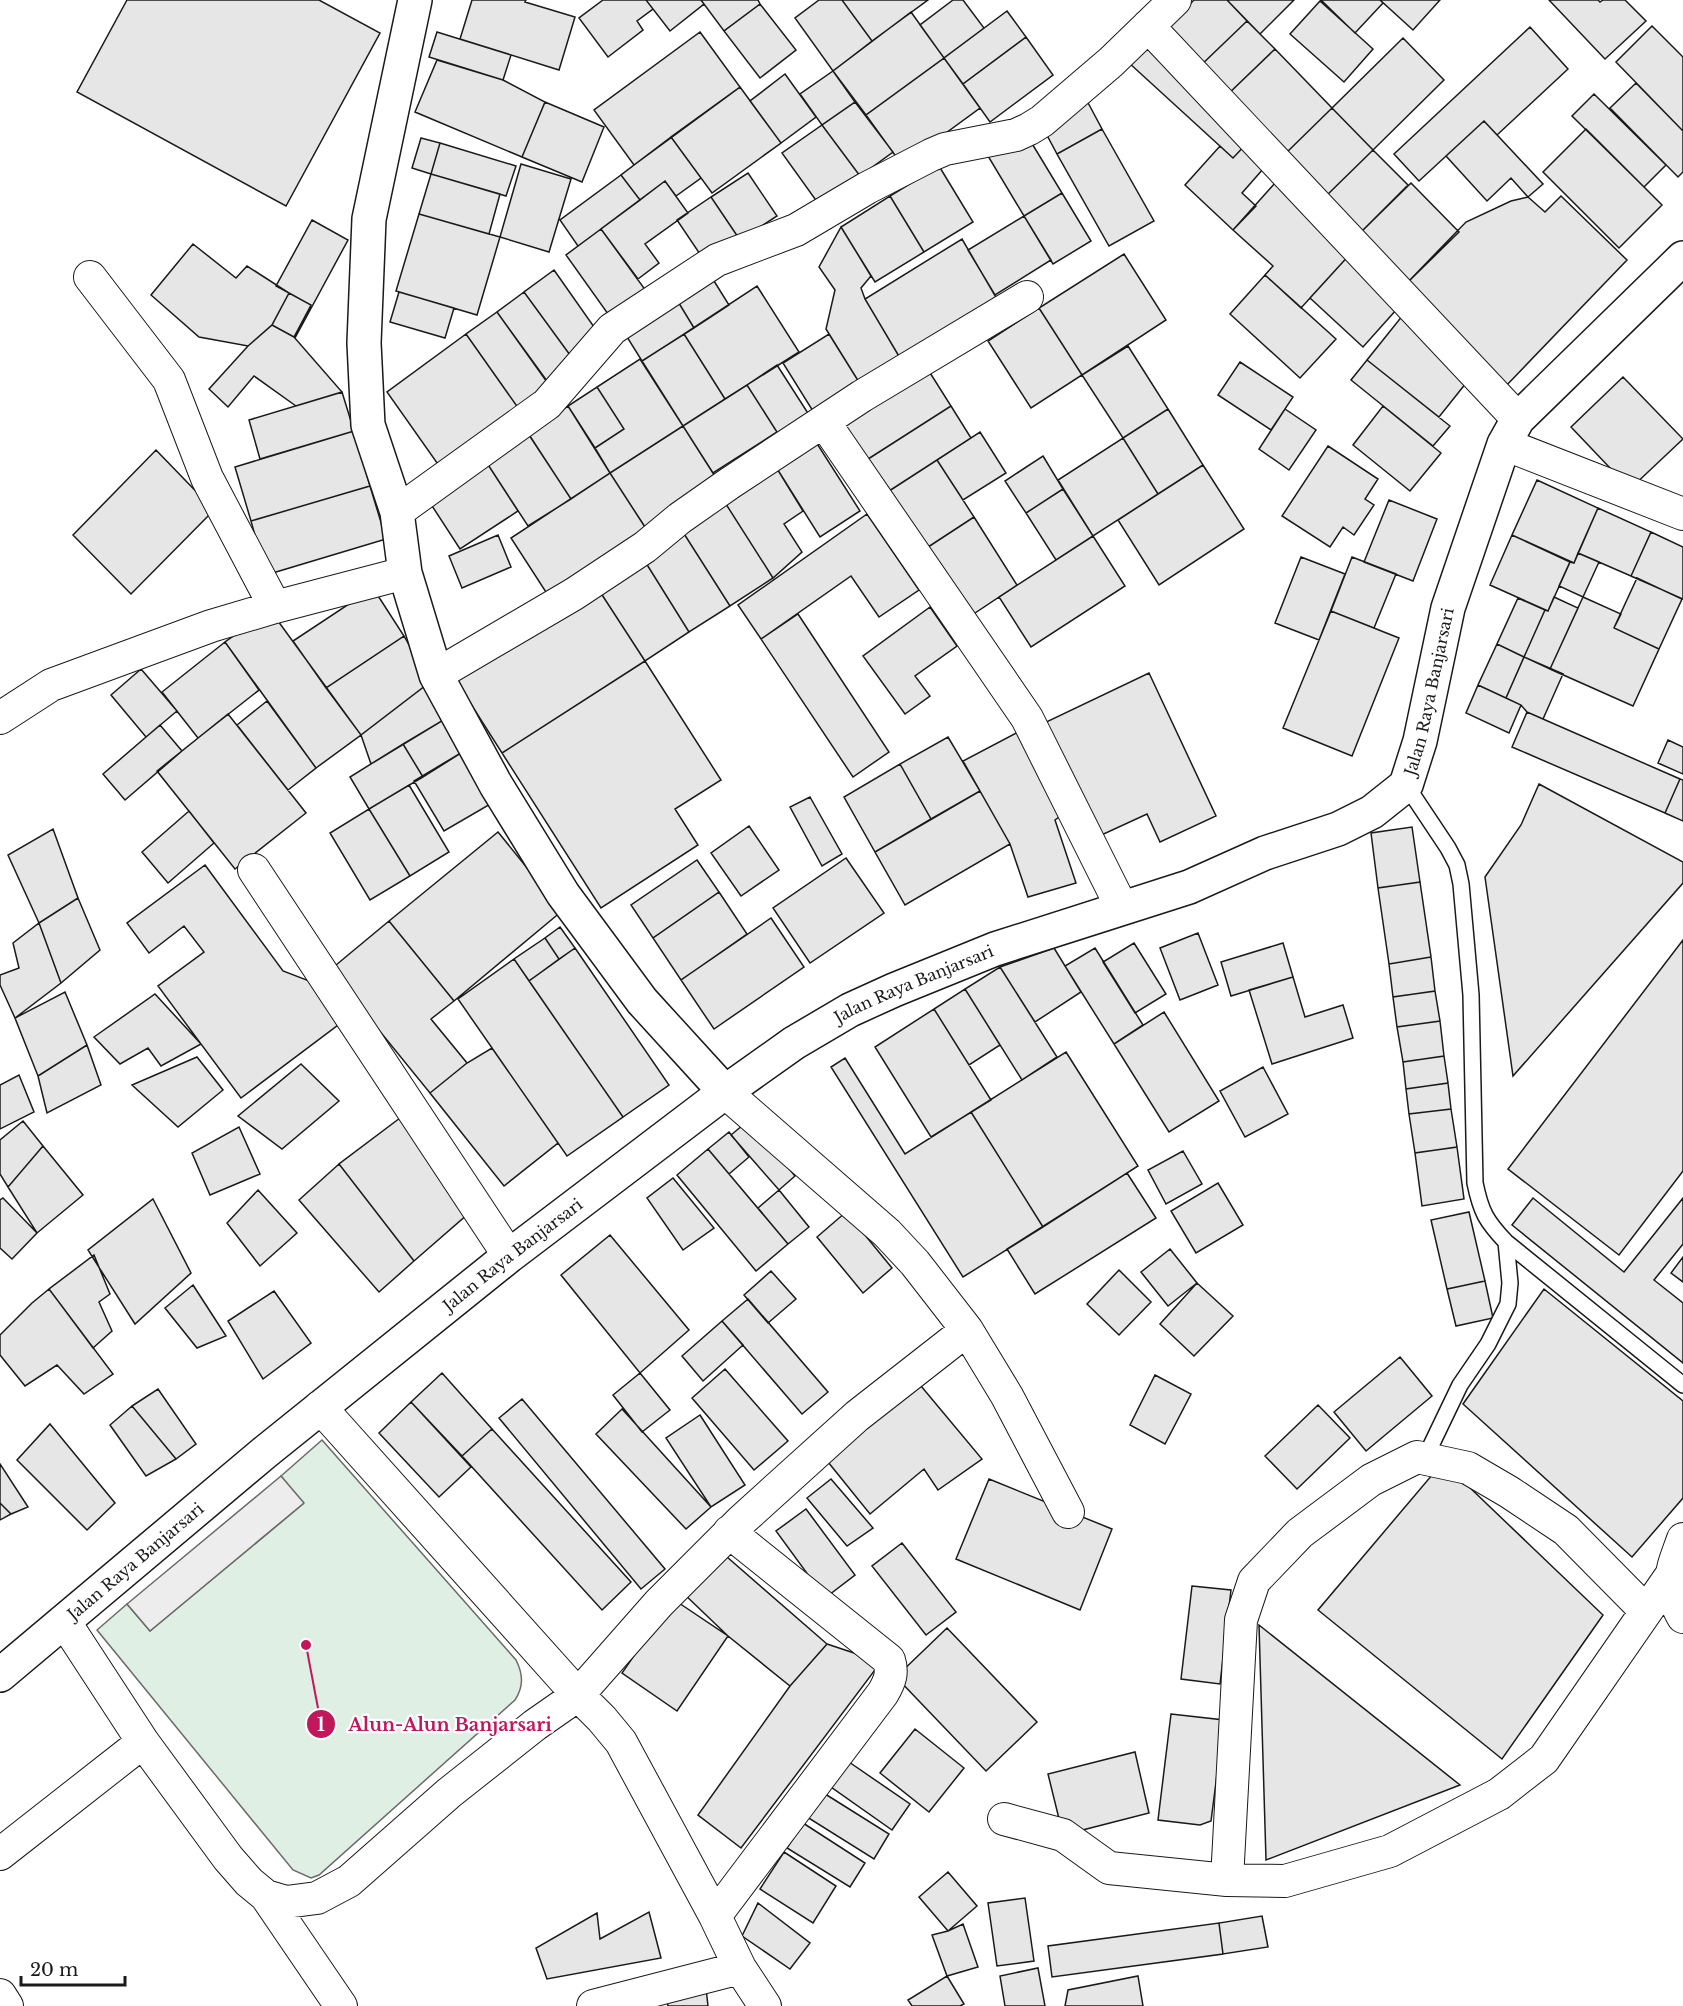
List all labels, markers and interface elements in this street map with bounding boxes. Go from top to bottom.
street label: Jalan Raya Banjarsari [1399,605,1458,780]
street label: Jalan Raya Banjarsari [829,941,997,1028]
street label: Jalan Raya Banjarsari [437,1194,587,1317]
street label: Jalan Raya Banjarsari [62,1498,208,1625]
callout: Alun-Alun Banjarsari [306,1706,564,1742]
text: 1 [317,1714,325,1736]
text: Alun-Alun Banjarsari [347,1714,552,1736]
scale bar [21,1949,124,1987]
text: 20 m [30,1959,78,1981]

